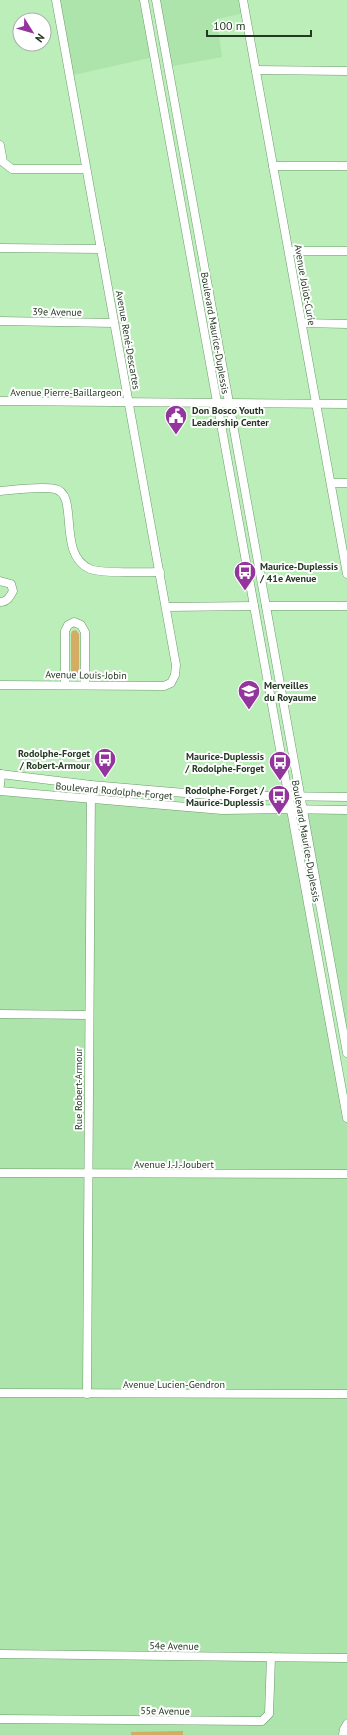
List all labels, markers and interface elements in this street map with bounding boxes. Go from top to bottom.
north arrow [12,12,52,52]
scale bar [207,12,311,38]
text: 100 m [213,18,246,33]
text: N [32,31,48,45]
street label: Avenue Joliot-Curie [291,244,319,326]
street label: Boulevard Maurice-Duplessis [198,271,232,395]
street label: Avenue René-Descartes [113,290,143,390]
street label: 39e Avenue [32,305,82,319]
street label: Avenue Pierre-Baillargeon [10,386,122,399]
public building icon: Don Bosco Youth Leadership Center [163,403,189,436]
place label: Don Bosco Youth Leadership Center [192,404,269,429]
bus stop icon: Maurice-Duplessis / 41e Avenue [232,559,258,592]
place label: Maurice-Duplessis / 41e Avenue [259,560,338,585]
street label: Avenue Louis-Jobin [45,668,127,682]
school or university icon: Merveilles du Royaume [236,678,262,711]
place label: Merveilles du Royaume [264,679,316,704]
bus stop icon: Rodolphe-Forget / Robert-Armour [92,746,118,779]
place label: Rodolphe-Forget / Robert-Armour [18,747,91,772]
bus stop icon: Maurice-Duplessis / Rodolphe-Forget [267,749,293,782]
place label: Maurice-Duplessis / Rodolphe-Forget [184,750,265,775]
street label: Boulevard Rodolphe-Forget [55,779,174,803]
street label: Boulevard Maurice-Duplessis [289,779,323,903]
bus stop icon: Rodolphe-Forget / Maurice-Duplessis [266,783,292,816]
place label: Rodolphe-Forget / Maurice-Duplessis [185,784,265,809]
street label: Rue Robert-Armour [72,1047,85,1130]
street label: Avenue J.-J.-Joubert [134,1158,215,1171]
street label: Avenue Lucien-Gendron [123,1378,225,1391]
street label: 54e Avenue [149,1639,199,1653]
street label: 55e Avenue [140,1704,190,1718]

